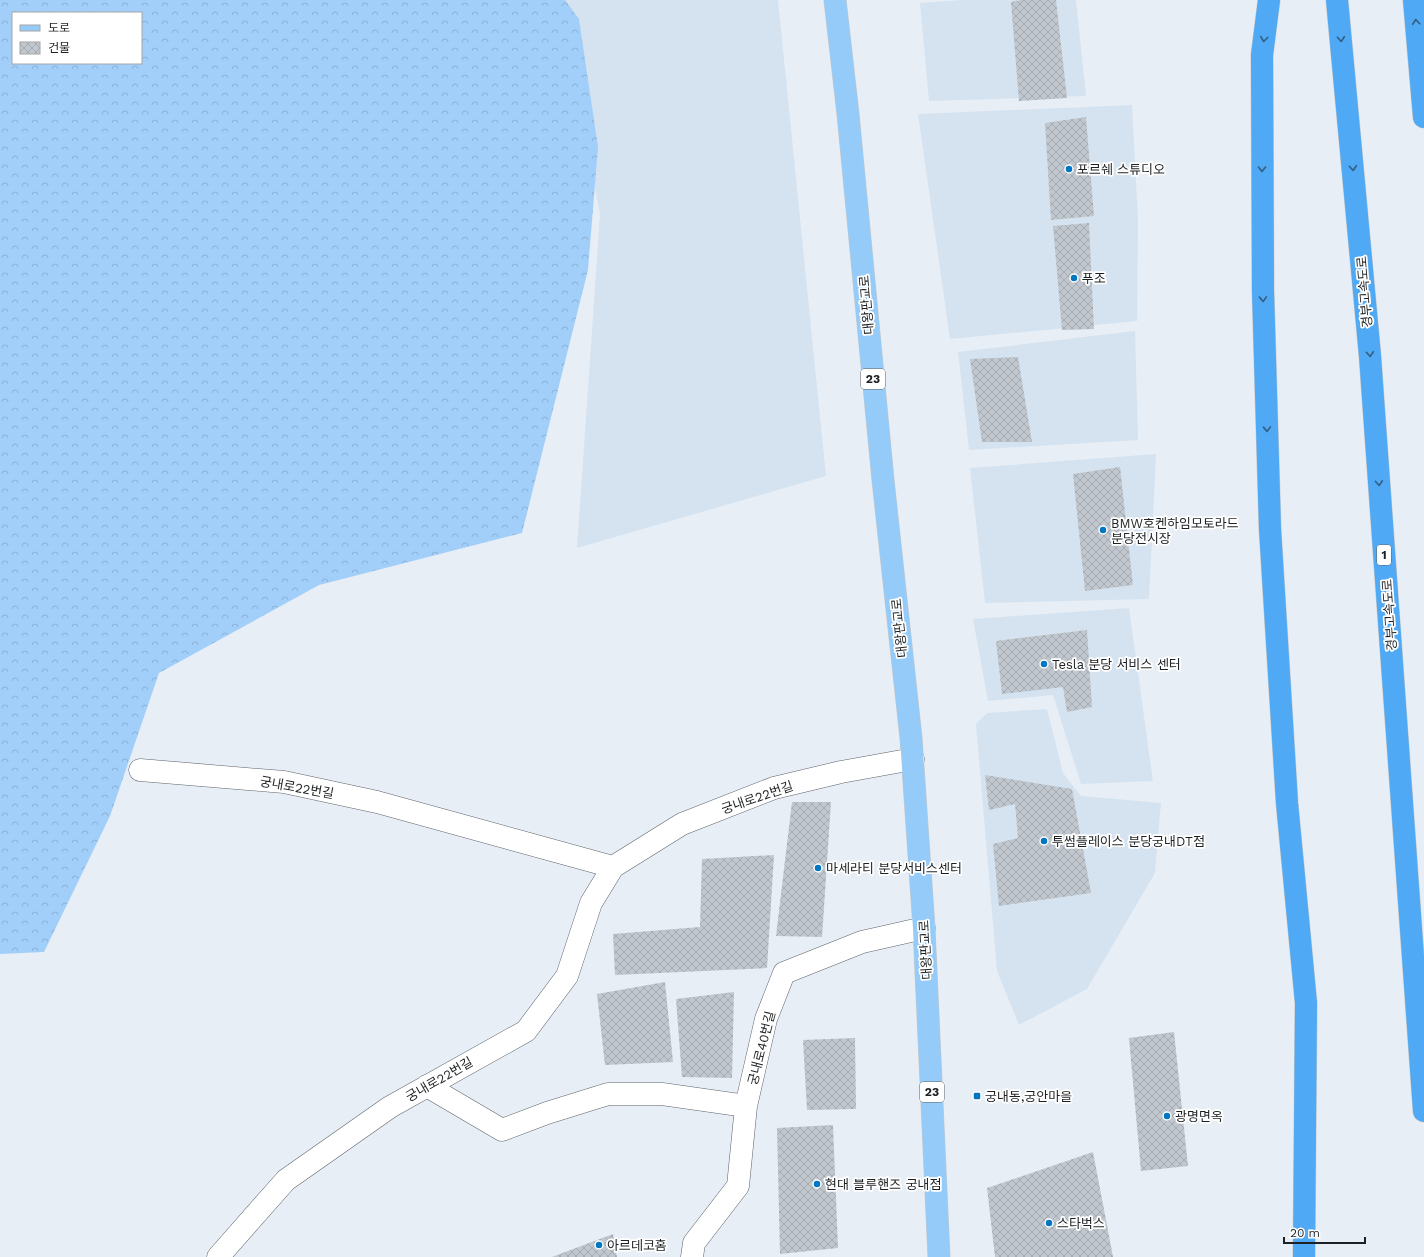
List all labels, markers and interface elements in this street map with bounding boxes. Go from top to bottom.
legend [12,12,142,64]
one-way arrow [1412,19,1421,25]
text: 도로 [48,21,70,35]
one-way arrow [1260,36,1269,42]
one-way arrow [1336,36,1345,42]
text: 건물 [48,41,70,55]
place label: 포르쉐 스튜디오 [1077,162,1165,177]
marker: 포르쉐 스튜디오 [1064,164,1074,174]
one-way arrow [1348,165,1357,171]
one-way arrow [1258,166,1266,172]
street label: 경부고속도로 [1354,256,1375,328]
place label: 푸조 [1082,271,1106,286]
marker: 푸조 [1069,273,1079,283]
street label: 대왕판교로 [856,274,877,335]
one-way arrow [1259,296,1267,302]
one-way arrow [1365,350,1374,357]
road number: 23 [861,369,885,389]
one-way arrow [1262,426,1271,432]
one-way arrow [1375,480,1384,486]
place label: BMW호켄하임모토라드 분당전시장 [1111,516,1239,546]
marker: BMW호켄하임모토라드 분당전시장 [1098,525,1108,535]
road number: 1 [1377,545,1391,565]
street label: 경부고속도로 [1380,579,1399,651]
street label: 대왕판교로 [889,597,910,658]
place label: Tesla 분당 서비스 센터 [1052,657,1181,672]
marker: Tesla 분당 서비스 센터 [1039,659,1049,669]
street label: 궁내로22번길 [259,774,335,801]
street label: 궁내로22번길 [719,778,795,817]
place label: 투썸플레이스 분당궁내DT점 [1052,834,1205,849]
marker: 투썸플레이스 분당궁내DT점 [1039,836,1049,846]
place label: 마세라티 분당서비스센터 [826,861,962,876]
marker: 마세라티 분당서비스센터 [813,863,823,873]
street label: 대왕판교로 [916,920,935,980]
street label: 궁내로40번길 [745,1010,778,1087]
street label: 궁내로22번길 [403,1054,475,1105]
road number: 23 [920,1082,944,1102]
place label: 궁내동,궁안마을 [985,1089,1072,1104]
marker: 궁내동,궁안마을 [972,1091,982,1101]
place label: 광명면옥 [1175,1109,1223,1124]
marker: 광명면옥 [1162,1111,1172,1121]
place label: 현대 블루핸즈 궁내점 [825,1177,942,1192]
marker: 현대 블루핸즈 궁내점 [812,1179,822,1189]
place label: 스타벅스 [1057,1216,1105,1231]
marker: 스타벅스 [1044,1218,1054,1228]
scale bar [1284,1219,1365,1245]
text: 20 m [1290,1226,1320,1240]
place label: 아르데코홈 [607,1238,667,1253]
marker: 아르데코홈 [594,1240,604,1250]

